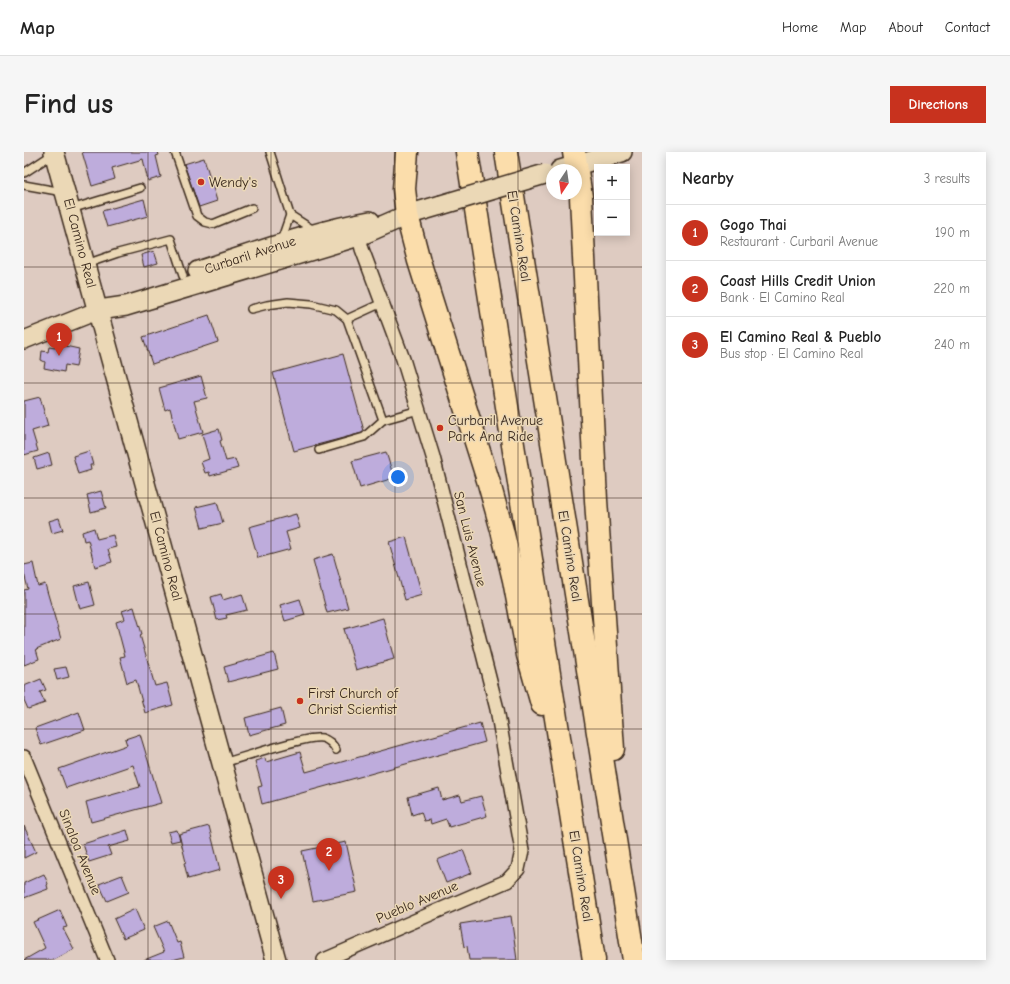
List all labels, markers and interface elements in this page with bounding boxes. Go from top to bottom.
text: Map [20,17,55,39]
text: Home [782,19,818,36]
text: Map [840,19,866,36]
text: About [888,19,923,36]
text: Contact [945,19,990,36]
button: Directions [890,86,986,123]
text: Find us [24,88,113,120]
north arrow [546,164,582,200]
map controls [594,164,630,236]
button: + [594,164,630,200]
text: Nearby [682,169,733,188]
text: 3 results [924,171,970,186]
place label: Wendy's [209,174,257,191]
marker: Wendy's [196,177,206,187]
street label: El Camino Real [503,189,535,283]
street label: El Camino Real [60,196,100,290]
button: − [594,200,630,236]
text: Gogo Thai [720,216,787,234]
text: 1 [692,225,698,240]
text: 190 m [935,225,970,240]
street label: Curbaril Avenue [202,232,298,278]
text: Restaurant · Curbaril Avenue [720,234,878,249]
text: Coast Hills Credit Union [720,272,876,290]
text: 2 [692,281,698,296]
text: 220 m [933,281,970,296]
text: Bank · El Camino Real [720,290,845,305]
pin: 1 [46,323,72,356]
text: El Camino Real & Pueblo [720,328,881,346]
text: 3 [692,337,698,352]
text: 240 m [934,337,970,352]
text: Bus stop · El Camino Real [720,346,863,361]
place label: Curbaril Avenue Park And Ride [448,412,543,445]
marker: Curbaril Avenue Park And Ride [435,423,445,433]
your location [388,467,408,487]
street label: San Luis Avenue [450,490,490,588]
street label: El Camino Real [146,509,186,603]
street label: El Camino Real [554,509,586,603]
place label: First Church of Christ Scientist [308,685,399,718]
marker: First Church of Christ Scientist [295,696,305,706]
street label: Sinaloa Avenue [55,807,105,897]
street label: El Camino Real [565,829,597,923]
pin: 2 [316,838,342,871]
pin: 3 [268,866,294,899]
street label: Pueblo Avenue [374,877,460,927]

